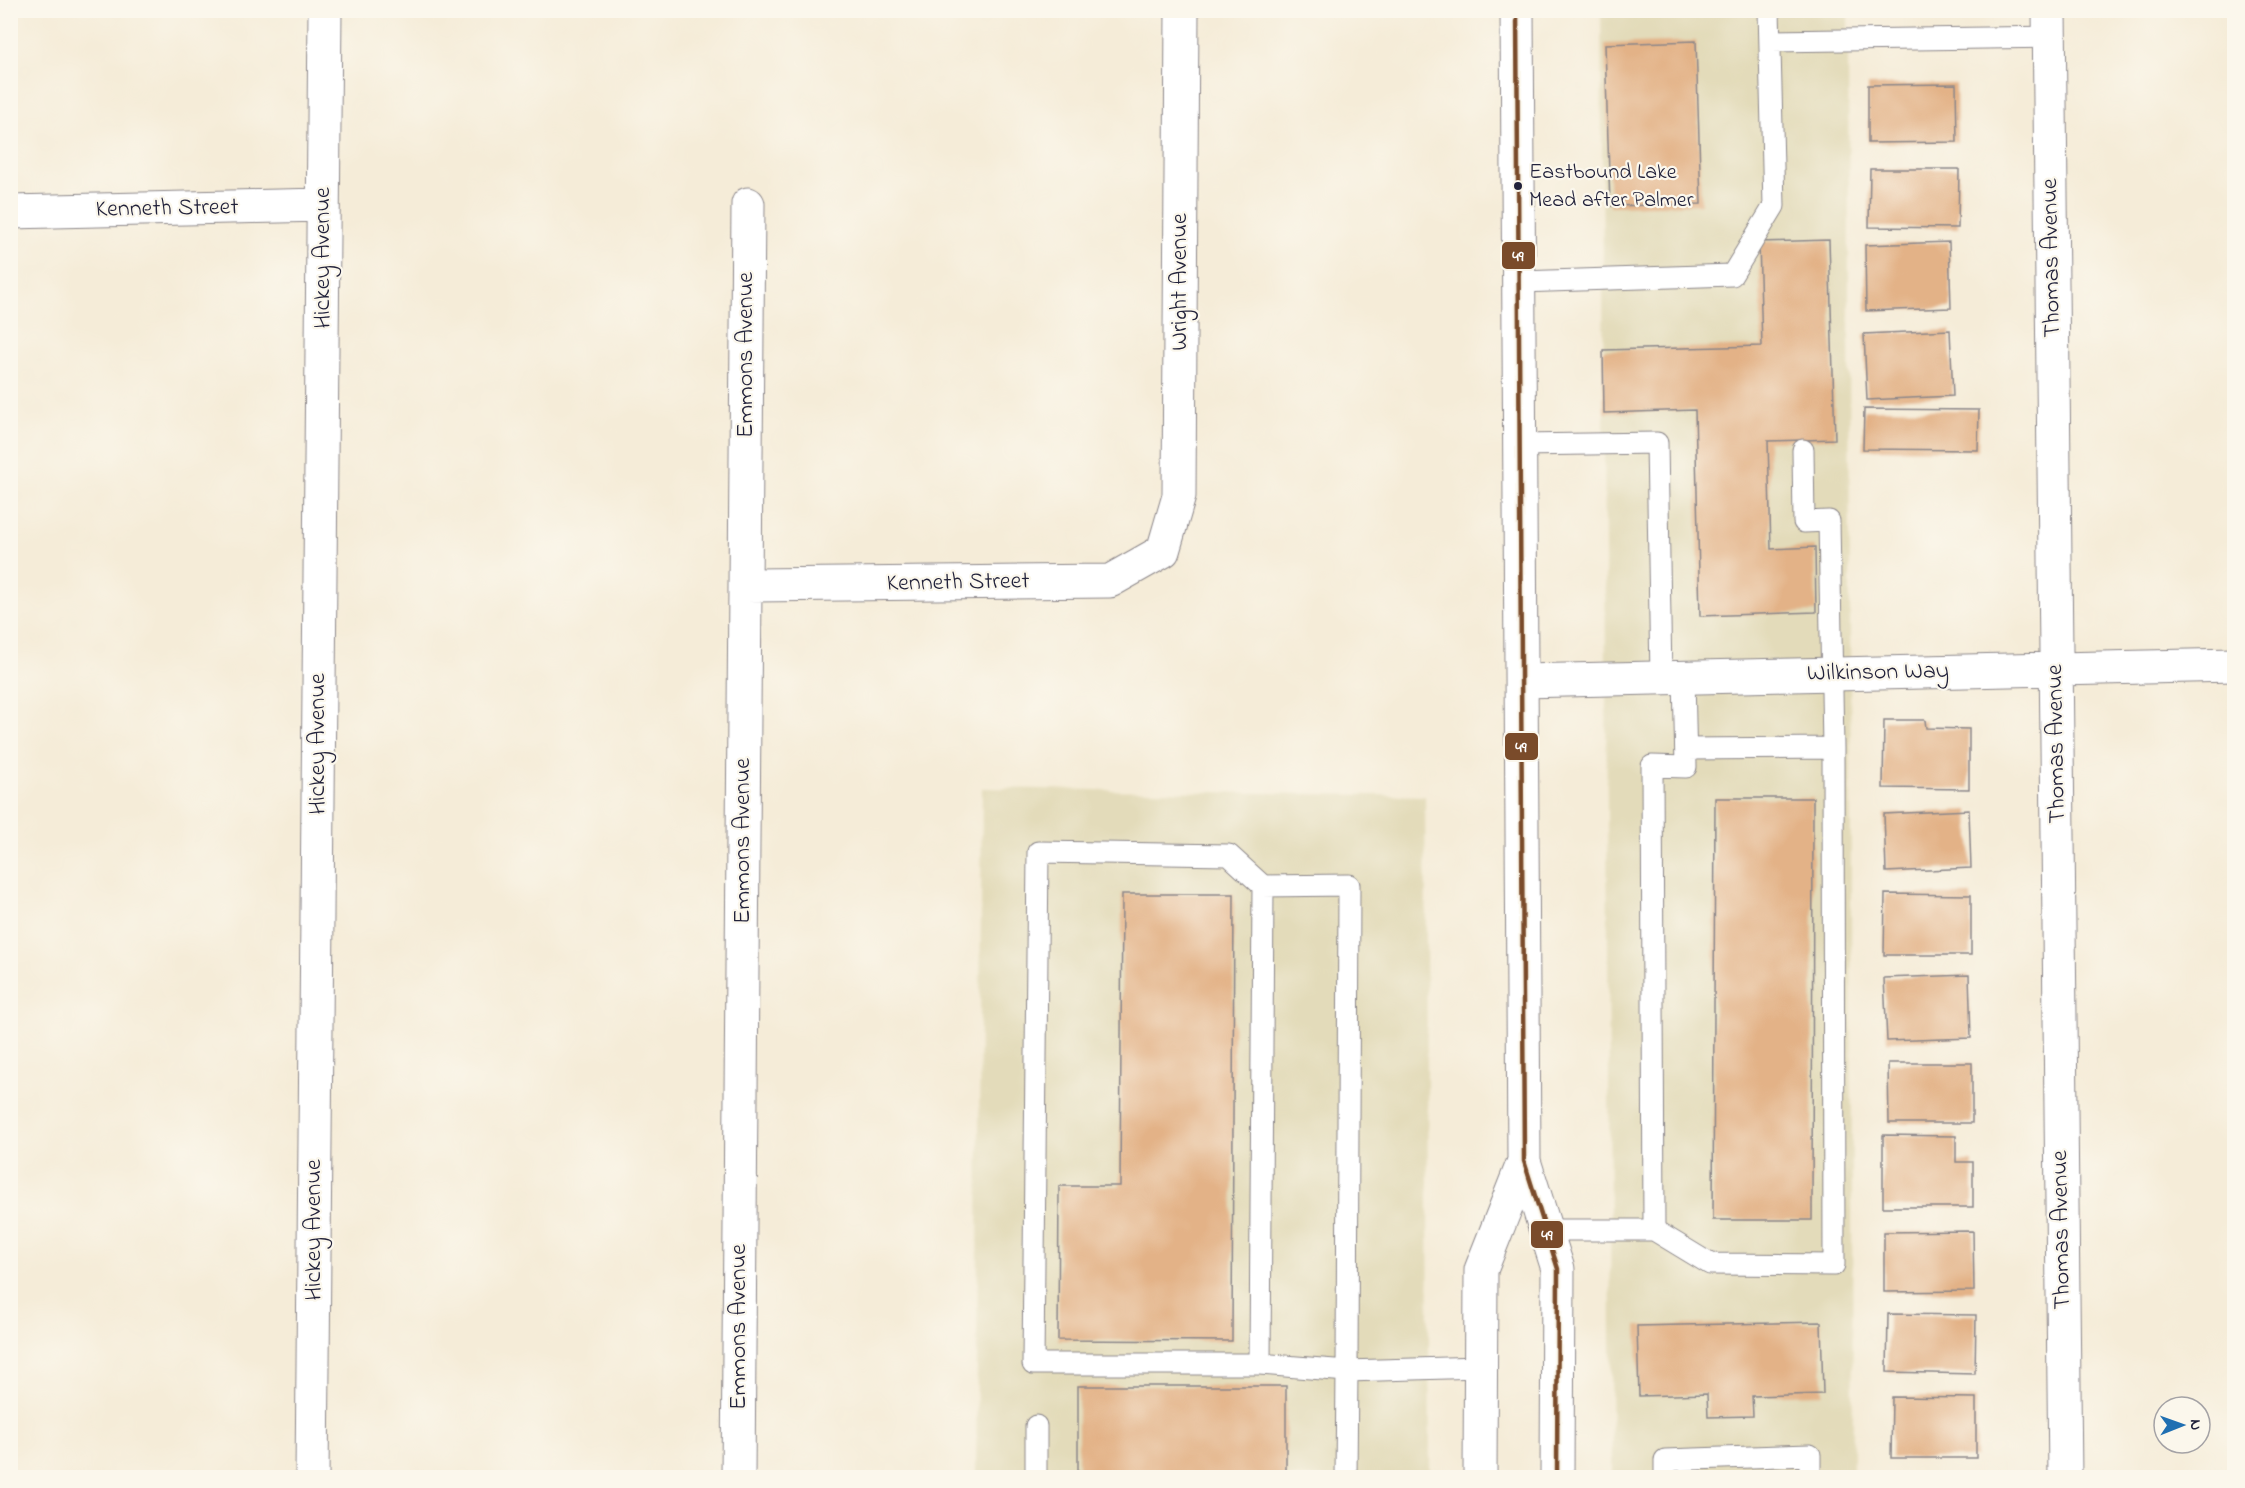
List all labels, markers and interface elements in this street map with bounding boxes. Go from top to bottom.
place label: Eastbound Lake Mead after Palmer [1529,157,1694,217]
street label: Thomas Avenue [2033,178,2071,338]
marker: Eastbound Lake Mead after Palmer [1512,180,1524,192]
street label: Hickey Avenue [306,187,342,329]
street label: Kenneth Street [95,190,239,228]
street label: Wright Avenue [1163,213,1198,351]
line badge: 49 [1501,241,1536,270]
text: 49 [1511,245,1524,269]
street label: Emmons Avenue [729,272,764,438]
street label: Kenneth Street [886,564,1030,602]
street label: Wilkinson Way [1807,654,1949,693]
street label: Thomas Avenue [2038,664,2076,824]
street label: Hickey Avenue [301,673,337,815]
line badge: 49 [1504,732,1539,761]
text: 49 [1514,736,1527,760]
street label: Emmons Avenue [726,758,761,924]
street label: Thomas Avenue [2043,1150,2081,1310]
street label: Hickey Avenue [297,1159,333,1301]
line badge: 49 [1530,1220,1564,1249]
text: 49 [1540,1224,1553,1248]
street label: Emmons Avenue [722,1244,757,1410]
north arrow [2152,1395,2212,1455]
text: N [2183,1419,2207,1431]

